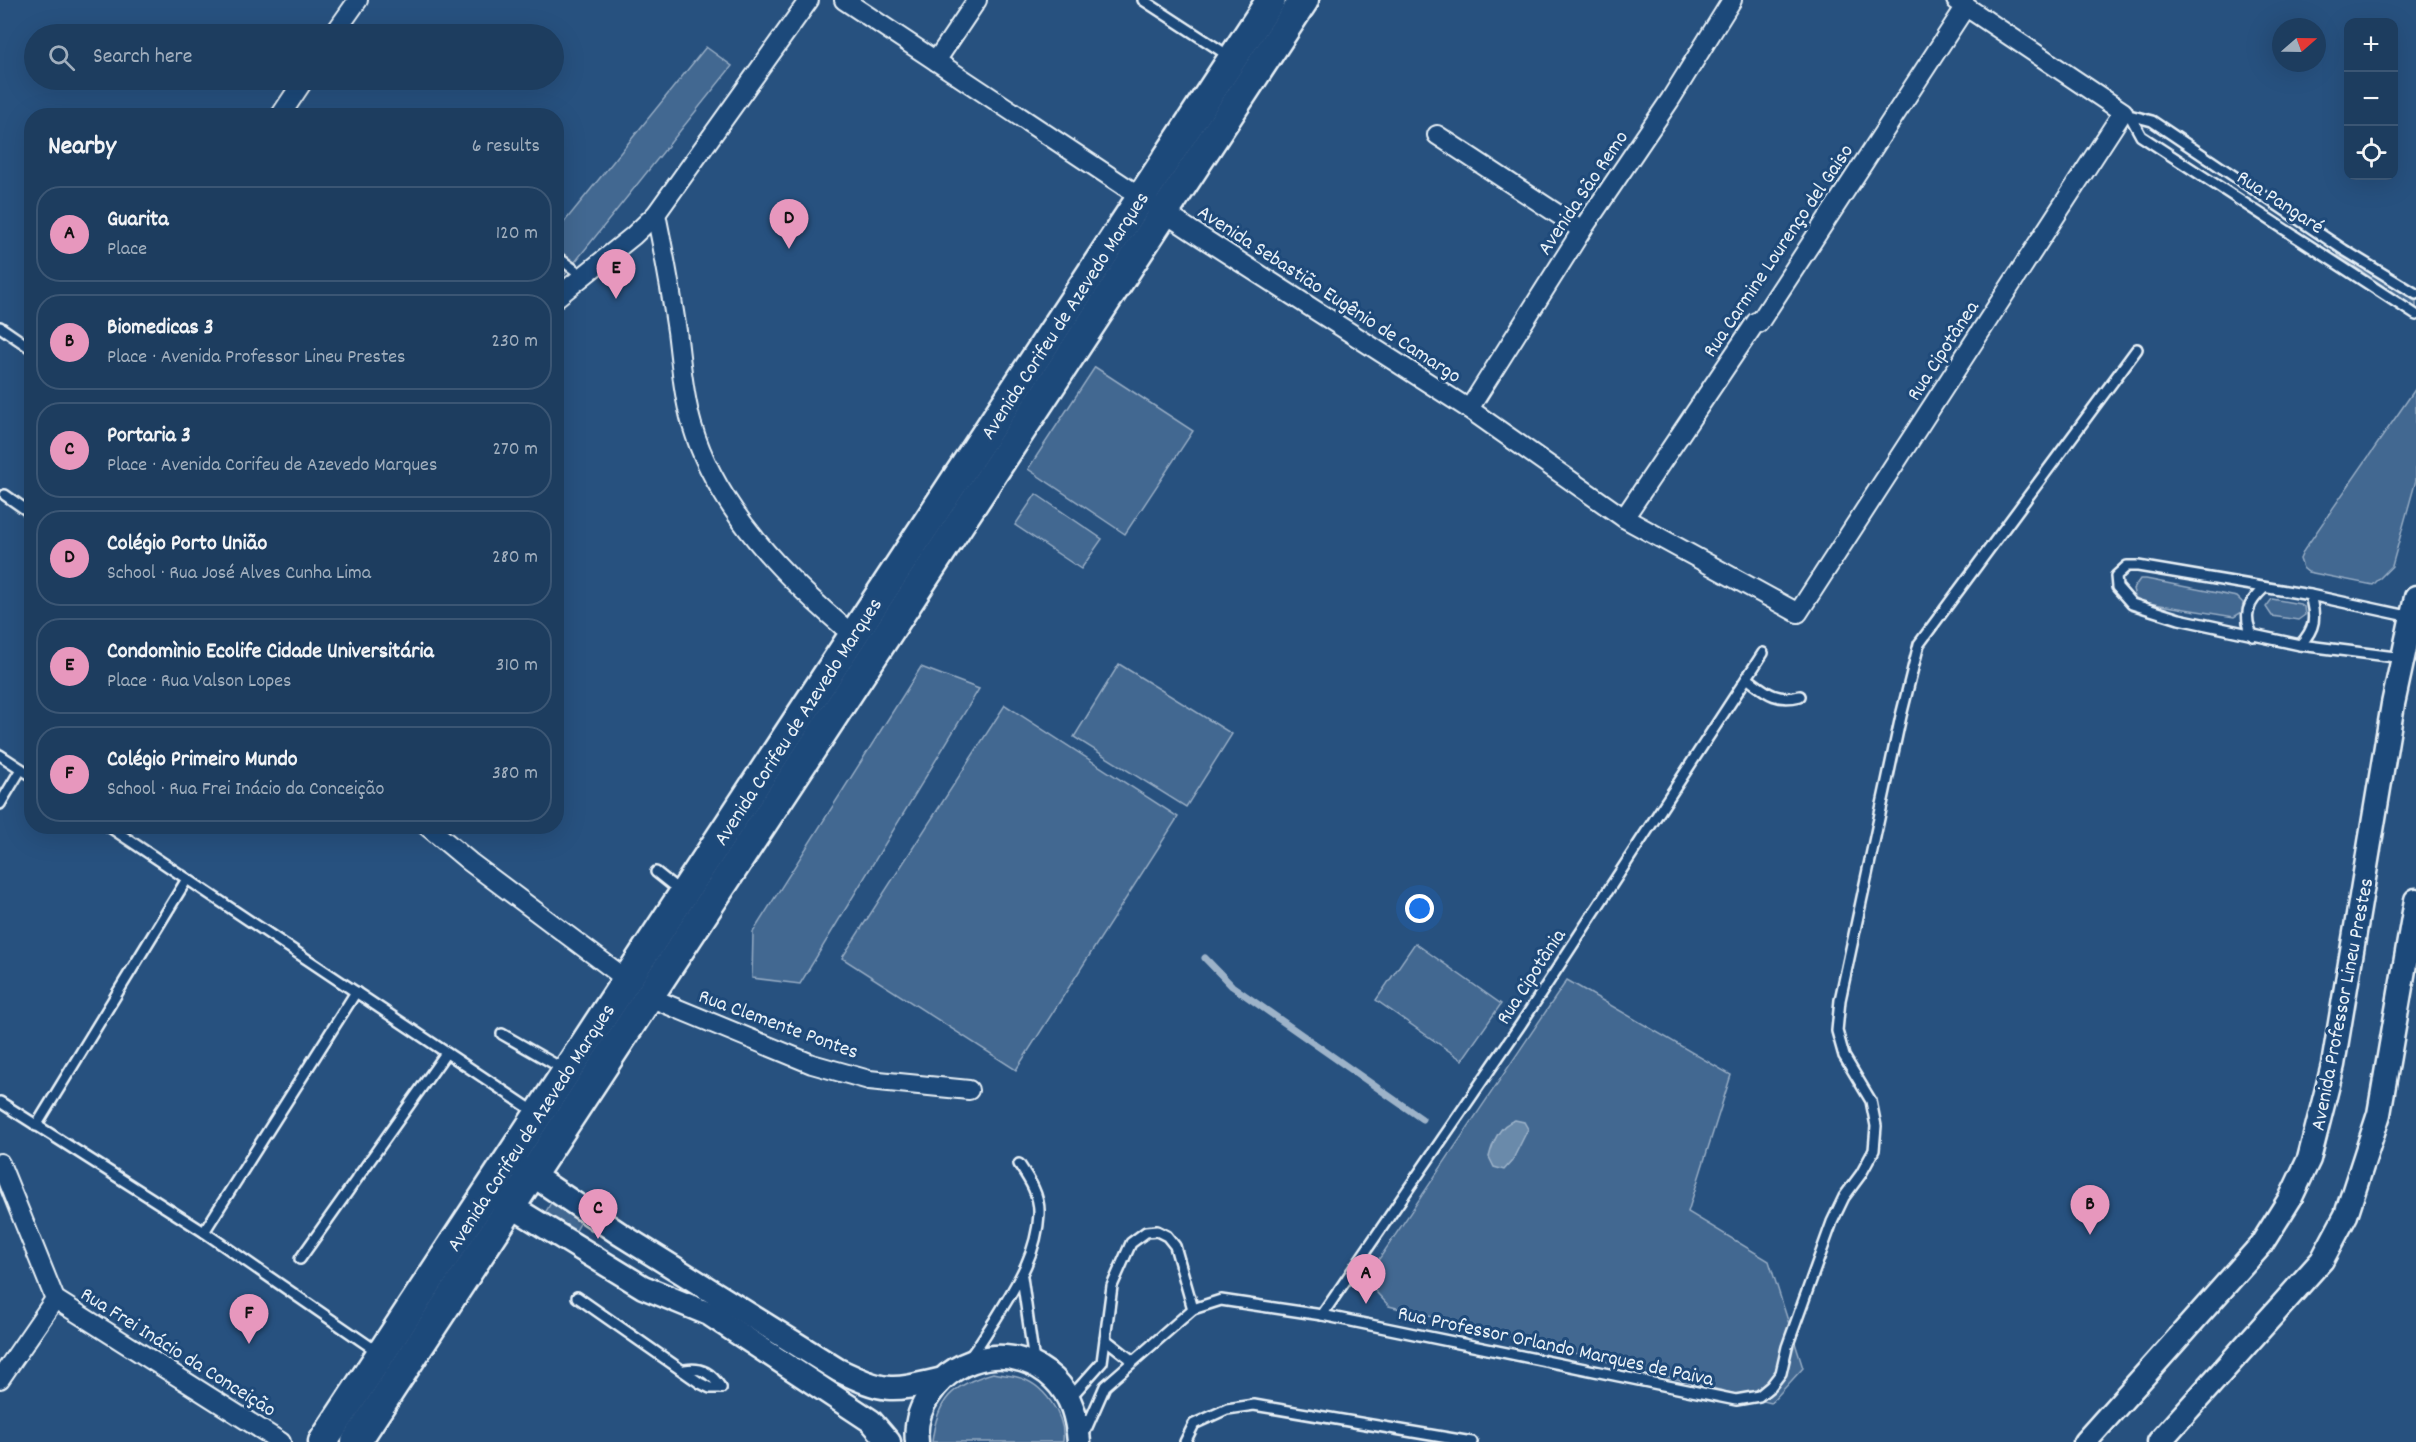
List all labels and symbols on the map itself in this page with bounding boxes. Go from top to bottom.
north arrow [2272,18,2326,72]
street label: Avenida São Remo [1532,125,1637,262]
street label: Rua Carmine Lourenço del Gaiso [1697,139,1862,364]
street label: Rua Pangaré [2230,164,2329,243]
street label: Avenida Corifeu de Azevedo Marques [975,187,1158,447]
street label: Avenida Sebastião Eugênio de Camargo [1190,199,1466,392]
pin: D [770,200,808,249]
pin: E [596,250,636,299]
street label: Rua Cipotânea [1901,295,1989,408]
street label: Avenida Corifeu de Azevedo Marques [708,593,891,853]
street label: Avenida Professor Lineu Prestes [2305,876,2383,1134]
your location [1405,894,1434,923]
street label: Rua Cipotânia [1490,923,1575,1031]
street label: Rua Clemente Pontes [694,983,862,1069]
street label: Avenida Corifeu de Azevedo Marques [440,998,620,1256]
pin: B [2070,1186,2110,1235]
pin: C [578,1190,618,1239]
pin: A [1346,1254,1386,1304]
street label: Rua Frei Inácio da Conceição [77,1280,281,1422]
pin: F [230,1294,268,1344]
street label: Rua Professor Orlando Marques de Paiva [1395,1300,1717,1396]

